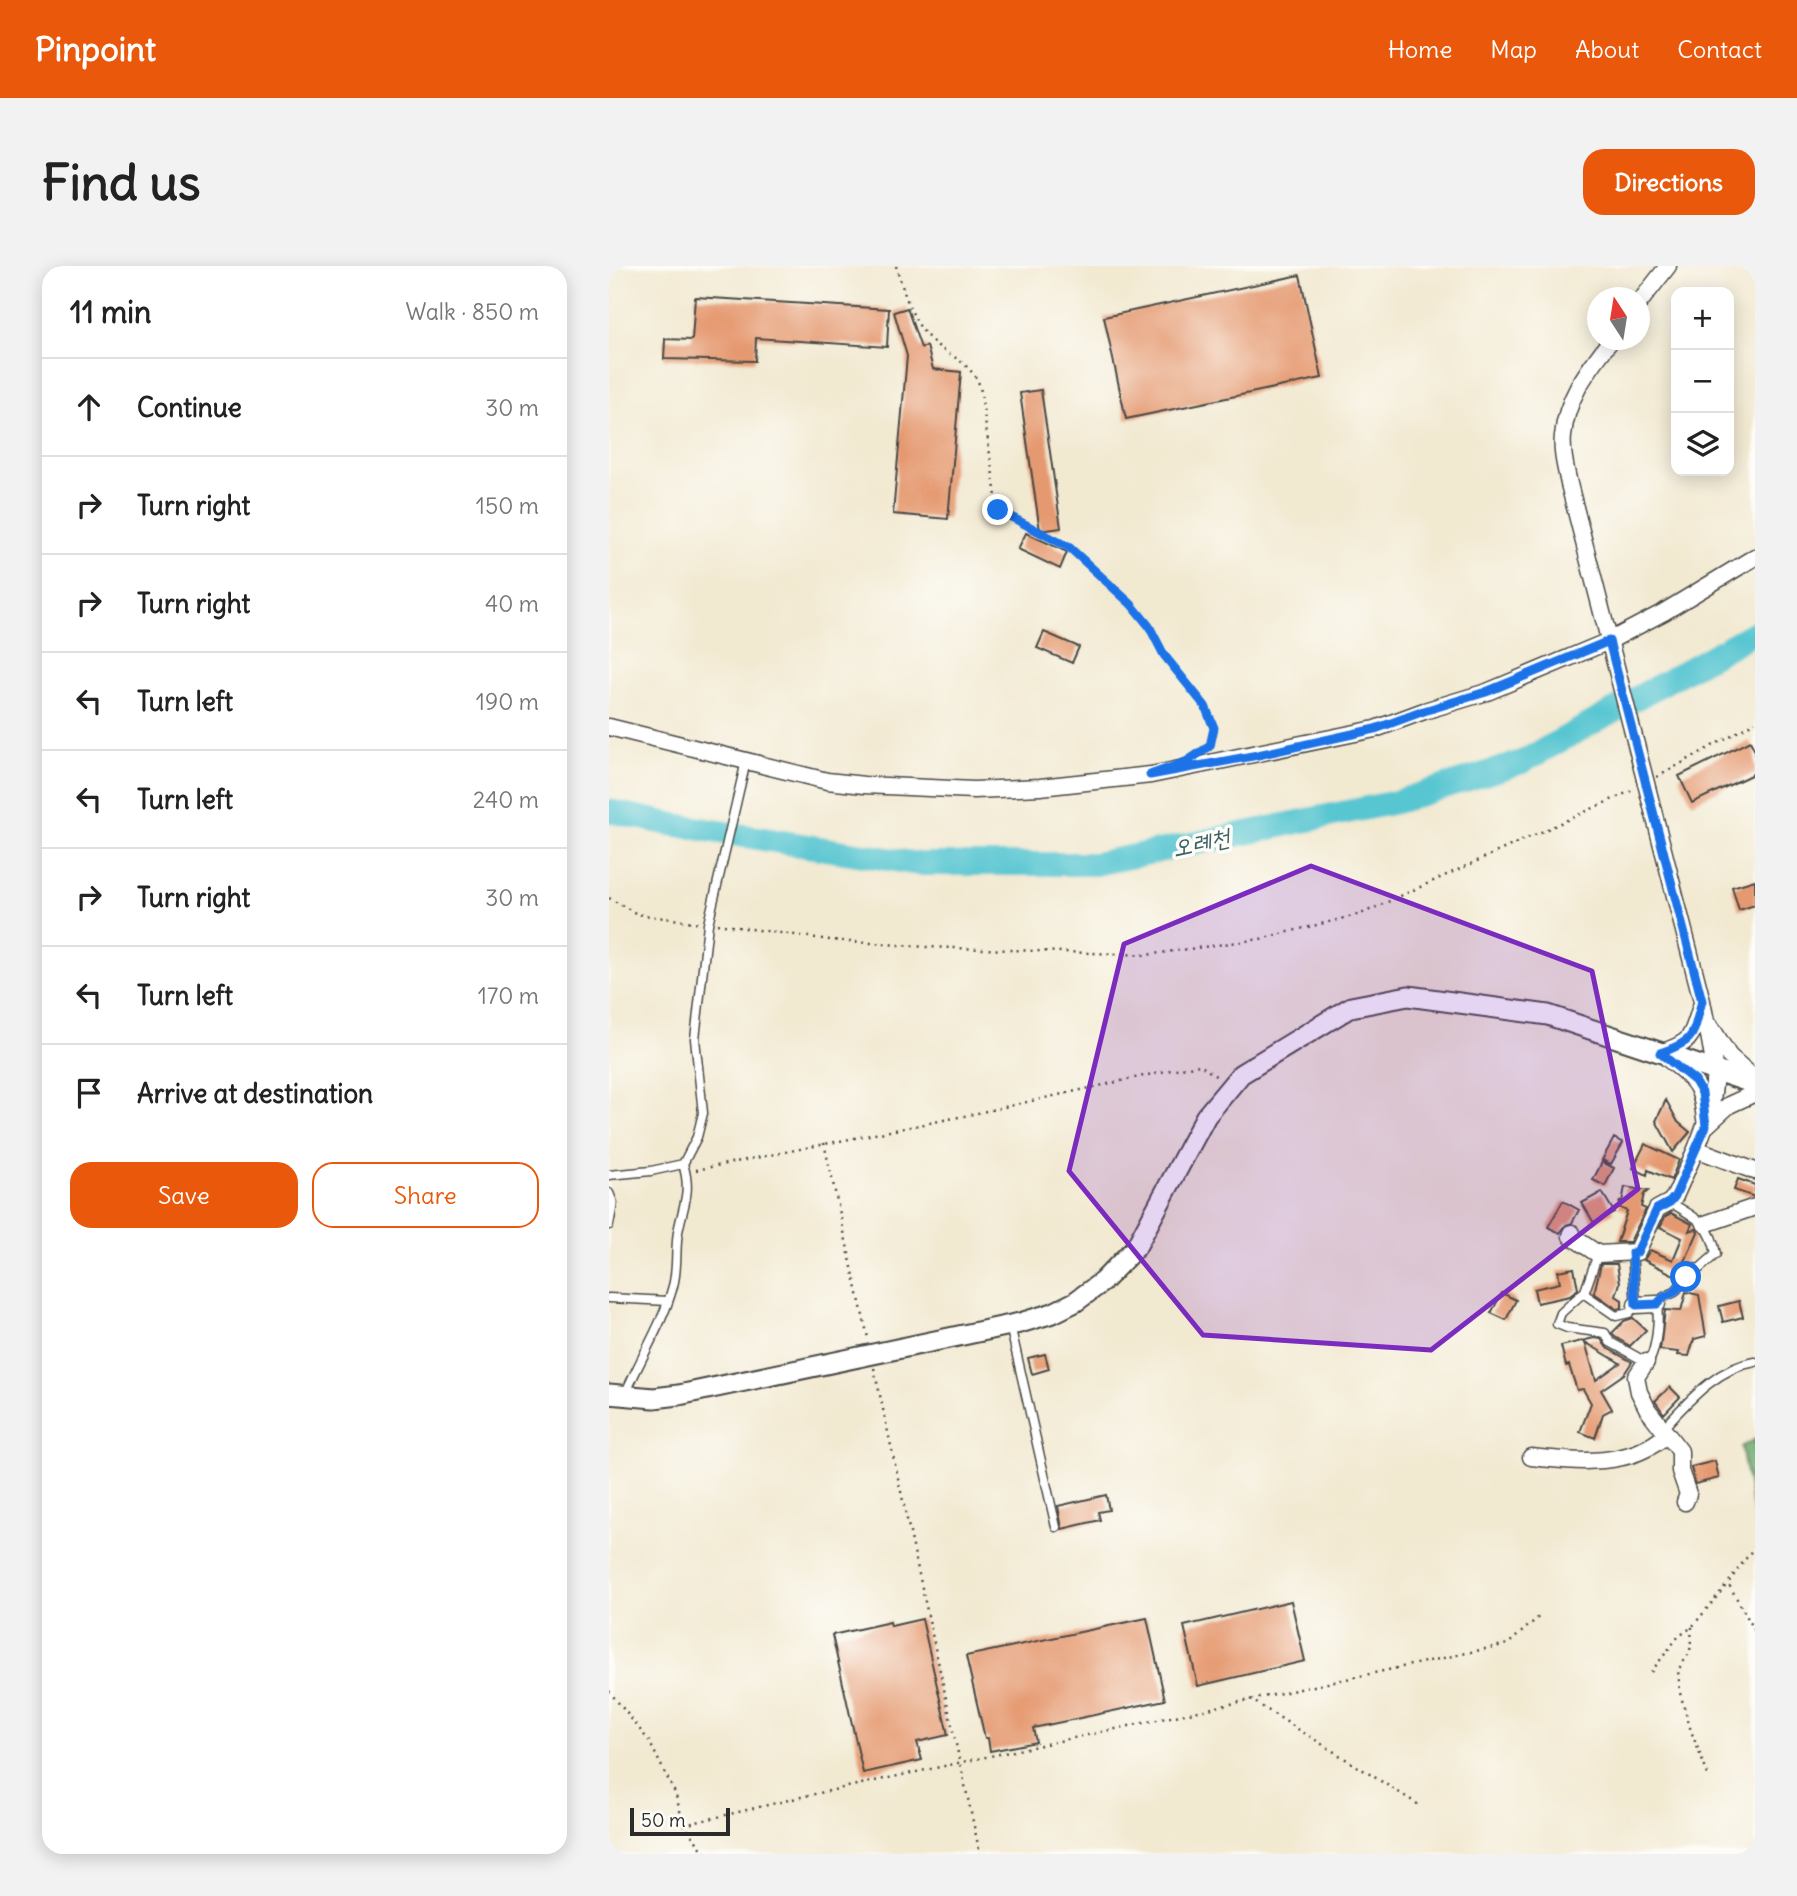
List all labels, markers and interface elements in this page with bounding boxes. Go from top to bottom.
text: Pinpoint [35,28,156,70]
text: Home [1388,34,1452,64]
text: Map [1490,34,1537,64]
text: About [1575,34,1639,64]
text: Contact [1677,34,1762,64]
button: Directions [1583,149,1755,215]
text: Find us [42,152,200,213]
north arrow [1587,287,1650,350]
map controls [1671,287,1734,476]
button: + [1671,287,1734,350]
text: 11 min [70,293,151,331]
text: Walk · 850 m [406,297,539,326]
button: − [1671,350,1734,413]
icon: ahead [70,388,108,426]
text: Continue [137,391,242,424]
text: 30 m [485,393,539,422]
button: layers [1671,413,1734,476]
icon: right [70,486,108,524]
text: Turn right [137,489,250,522]
text: 150 m [476,491,539,520]
route end [982,494,1013,525]
icon: right [70,584,108,622]
text: Turn right [137,587,250,620]
text: 40 m [485,589,539,618]
icon: left [70,682,108,720]
text: Turn left [137,685,233,718]
text: 190 m [476,687,539,716]
icon: left [70,780,108,818]
text: Turn left [137,783,233,816]
text: 240 m [473,785,539,814]
water label: 오례천 [1169,821,1235,863]
icon: right [70,878,108,916]
text: Turn right [137,881,250,914]
text: 30 m [485,883,539,912]
icon: left [70,976,108,1014]
text: Turn left [137,979,233,1012]
text: 170 m [478,981,539,1010]
icon: arrive [70,1074,108,1112]
text: Arrive at destination [137,1077,373,1110]
button: Save [70,1162,298,1228]
button: Share [312,1162,539,1228]
route start [1670,1261,1701,1292]
scale bar [630,1805,730,1837]
text: 50 m [641,1808,686,1832]

